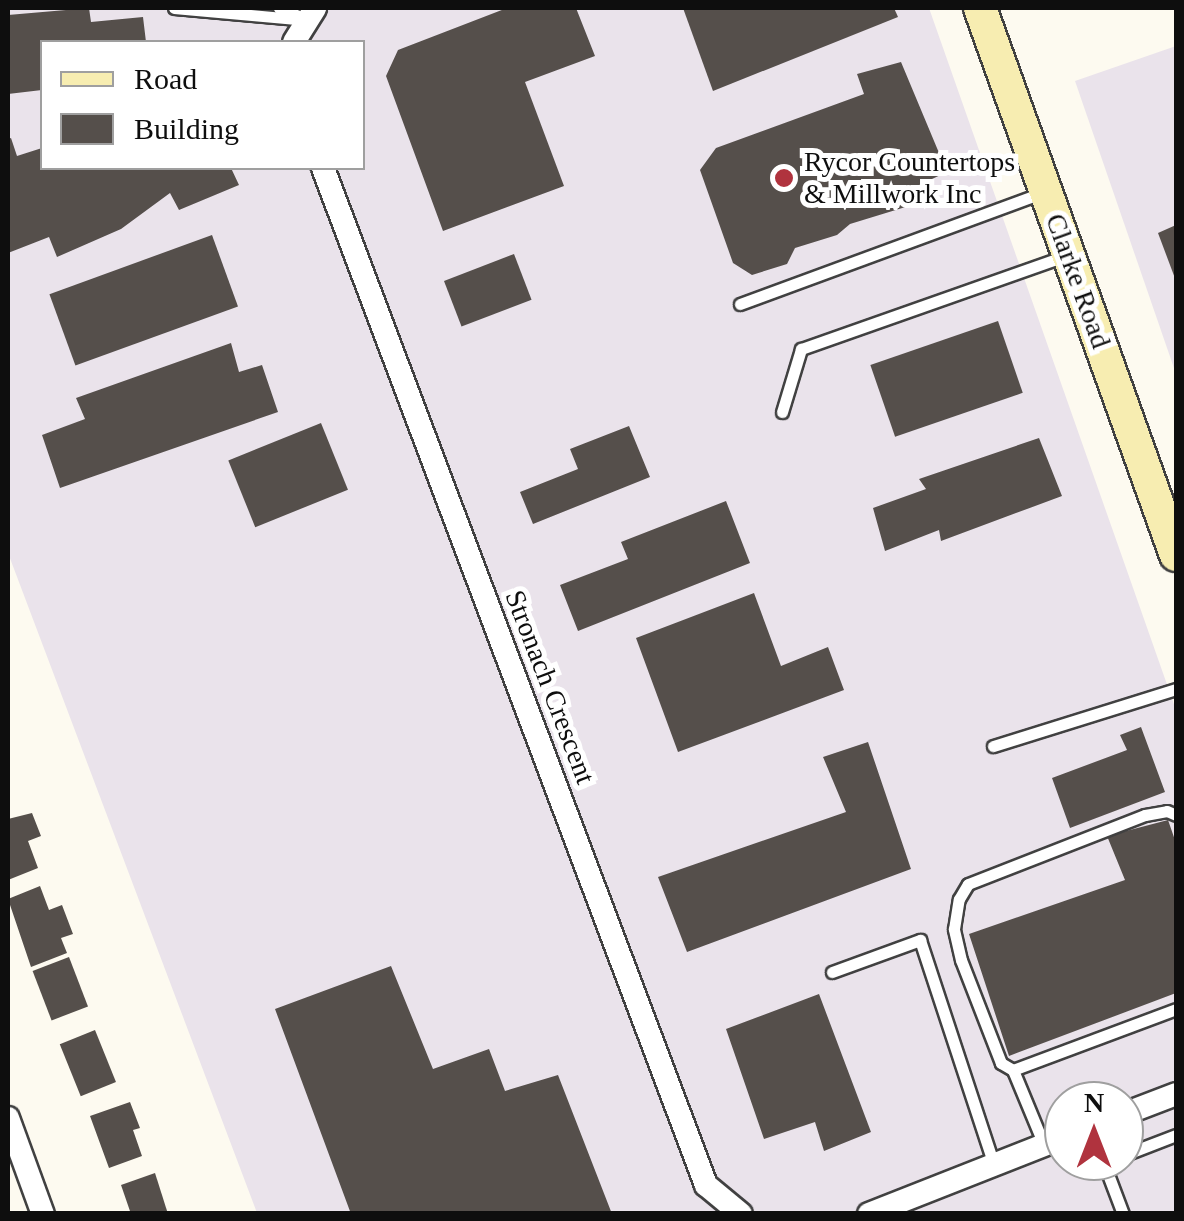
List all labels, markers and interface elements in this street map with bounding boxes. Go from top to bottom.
legend [40,40,365,170]
text: Road [134,62,197,95]
text: Building [134,112,239,145]
place label: Rycor Countertops & Millwork Inc [804,145,1015,211]
marker: Rycor Countertops & Millwork Inc [773,167,795,189]
street label: Clarke Road [1038,209,1118,353]
street label: Stronach Crescent [498,586,602,788]
north arrow [1044,1081,1144,1181]
text: N [1084,1087,1104,1118]

